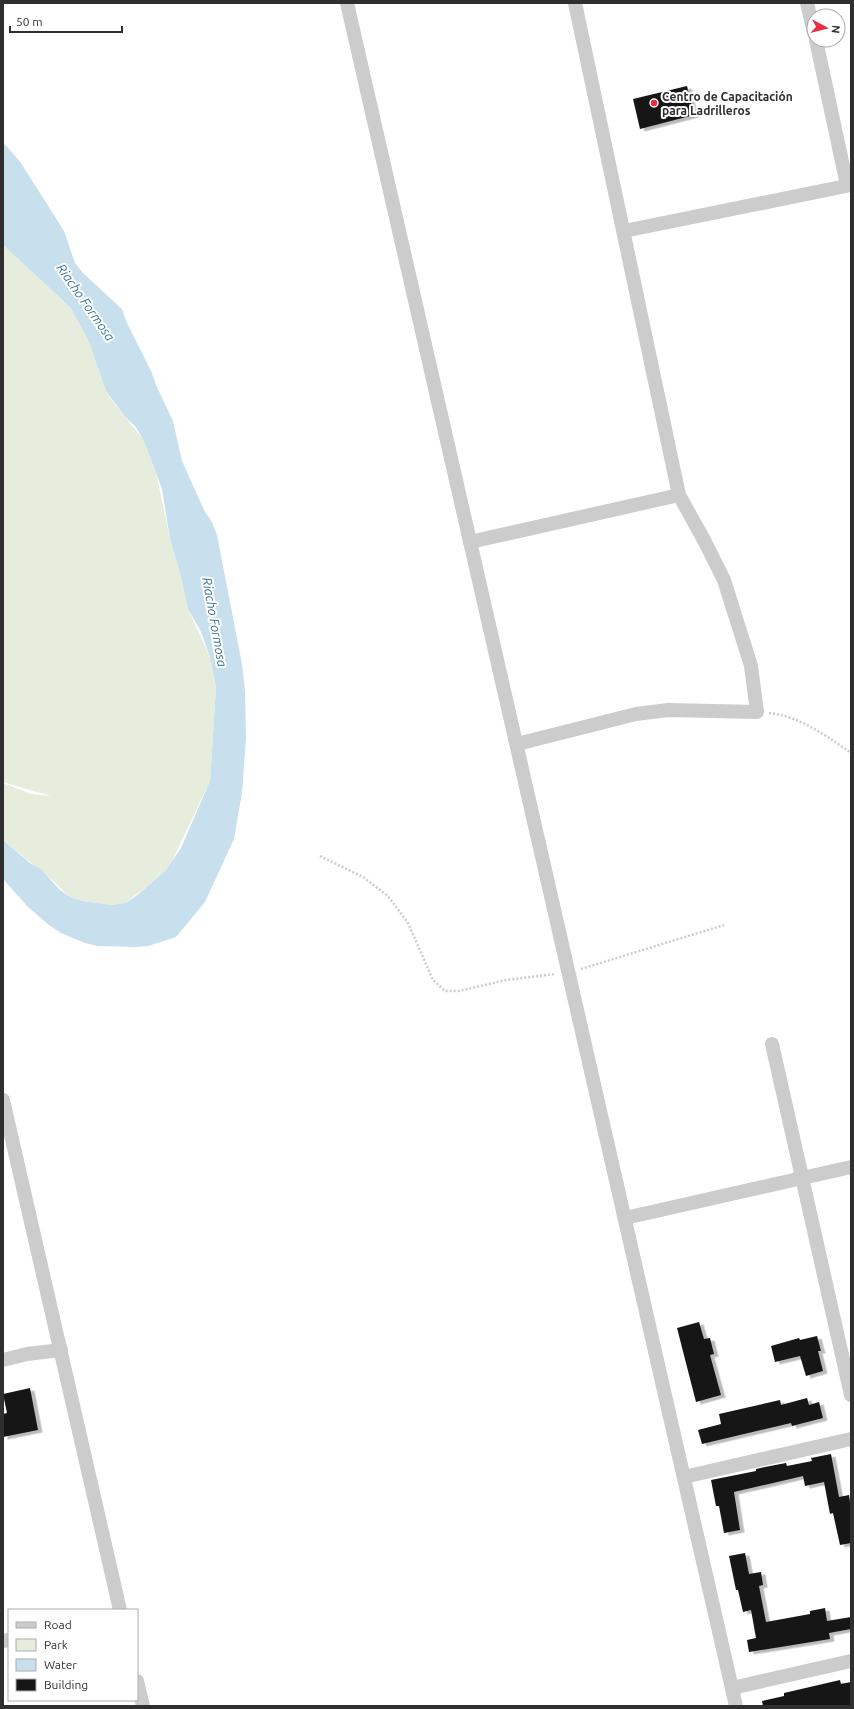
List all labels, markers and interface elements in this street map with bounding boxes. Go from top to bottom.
scale bar [10,8,122,34]
north arrow [806,8,846,48]
text: 50 m [16,15,43,28]
text: N [829,24,842,34]
place label: Centro de Capacitación para Ladrilleros [662,90,793,117]
marker: Centro de Capacitación para Ladrilleros [649,98,659,108]
water label: Riacho Formosa [54,261,118,343]
water label: Riacho Formosa [200,576,230,668]
legend [8,1609,138,1701]
text: Road [44,1618,72,1631]
text: Park [44,1638,68,1651]
text: Water [44,1658,77,1671]
text: Building [44,1678,88,1691]

